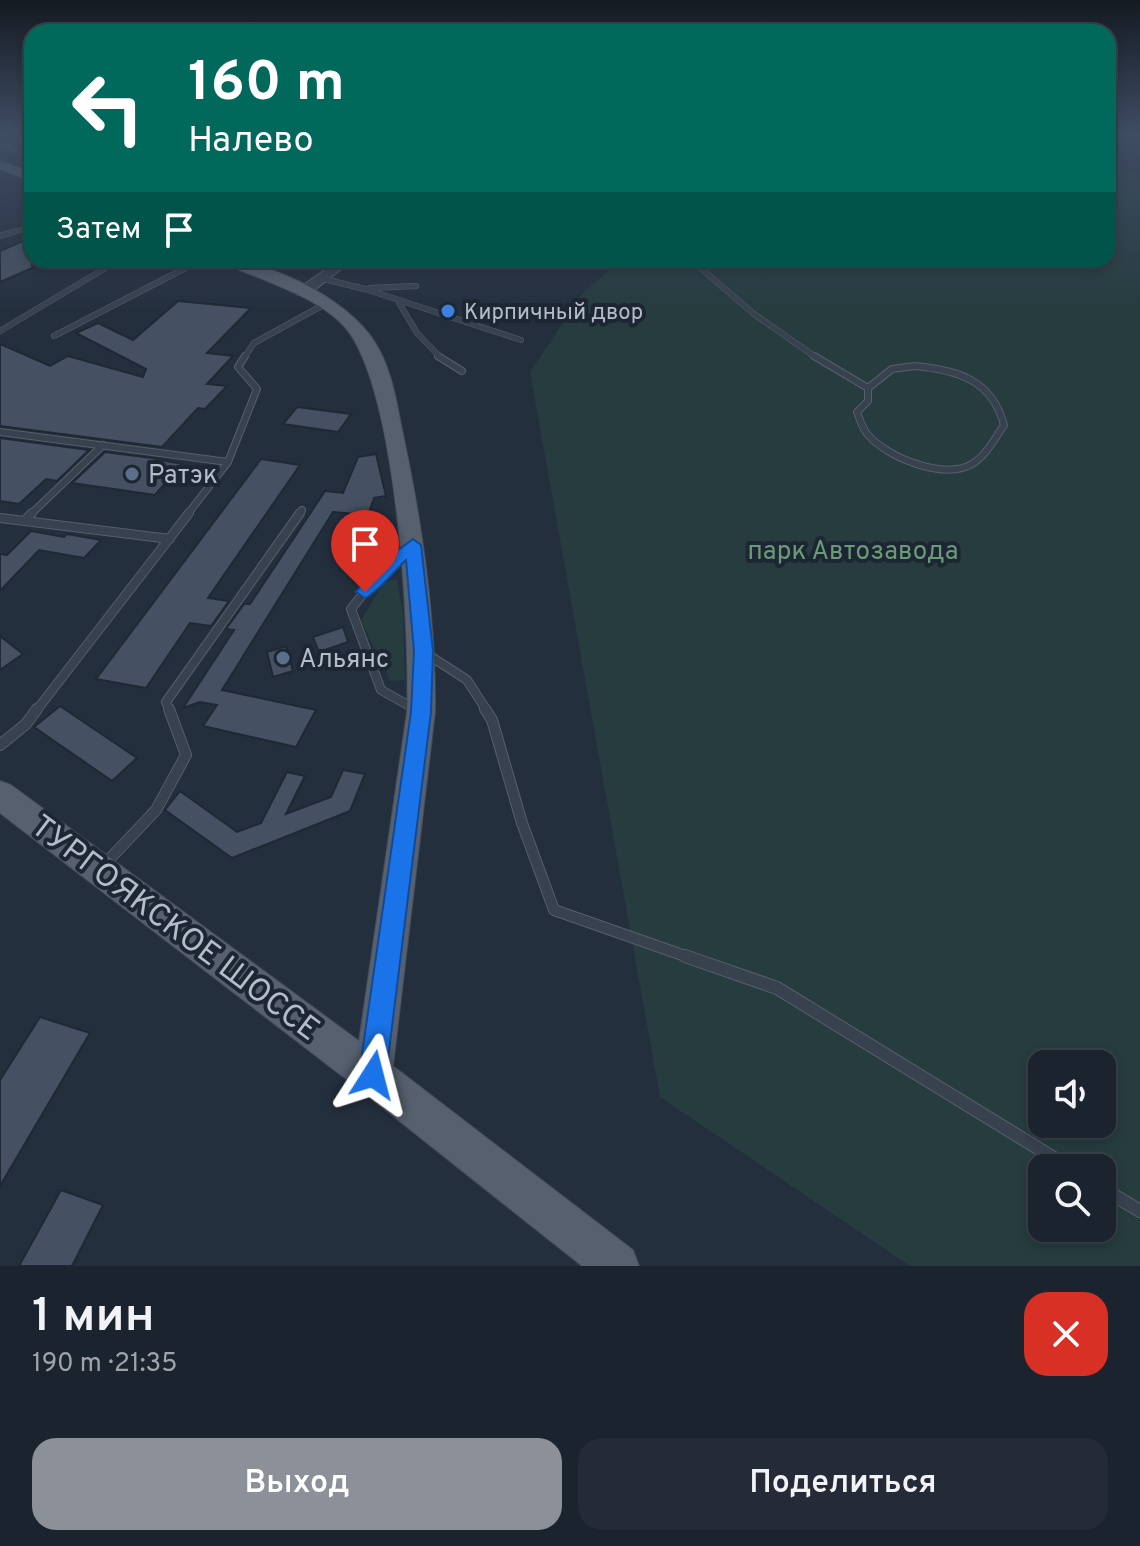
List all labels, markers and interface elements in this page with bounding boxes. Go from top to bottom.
text: 160 m [188,50,345,120]
icon: left [56,56,160,160]
text: Налево [188,119,314,165]
icon: arrive [157,208,201,252]
text: Затем [56,212,141,249]
place label: Кирпичный двор [464,300,643,327]
marker: Кирпичный двор [439,302,457,320]
place label: Ратэк [148,460,218,493]
marker: Ратэк [123,465,141,483]
pin [331,510,399,592]
icon: arrive [343,522,387,566]
park label: парк Автозавода [748,536,958,569]
place label: Альянс [299,644,389,677]
marker: Альянс [274,649,292,667]
street label: ТУРГОЯКСКОЕ ШОССЕ [22,808,326,1051]
position arrow [331,1033,415,1117]
map controls [1028,1050,1116,1242]
button: sound [1028,1050,1116,1138]
button: search [1028,1154,1116,1242]
text: 1 мин [32,1288,155,1348]
button: close [1024,1292,1108,1376]
text: 190 m · 21:35 [32,1348,177,1381]
button: Выход [32,1438,562,1530]
button: Поделиться [578,1438,1108,1530]

